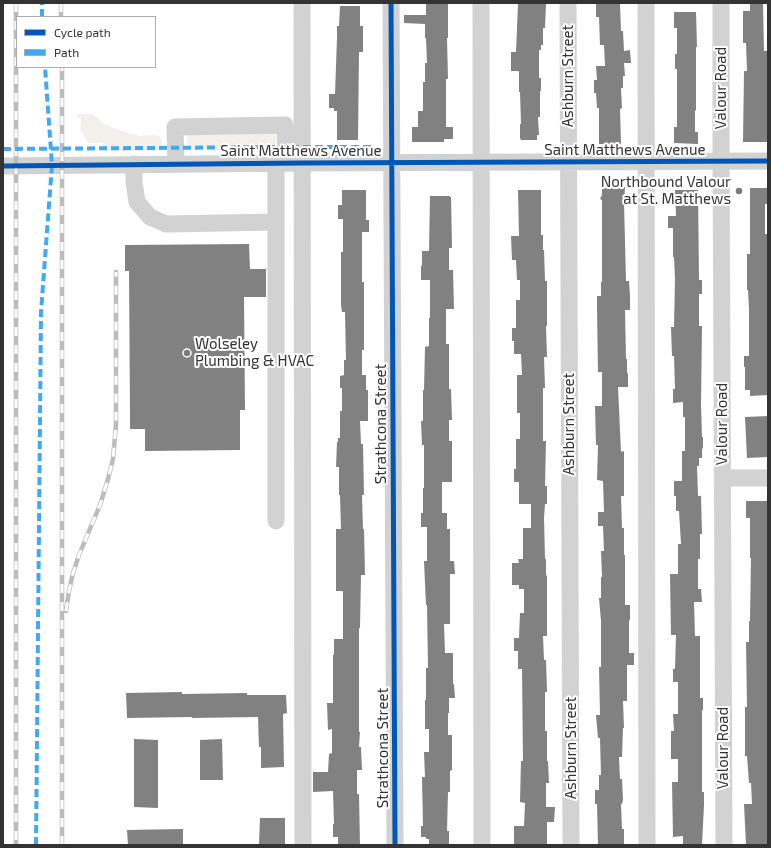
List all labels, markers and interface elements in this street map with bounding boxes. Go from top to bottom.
legend [16,16,156,68]
text: Cycle path [54,25,111,39]
street label: Ashburn Street [559,25,577,127]
text: Path [54,45,79,59]
street label: Valour Road [712,47,730,129]
street label: Saint Matthews Avenue [544,141,706,159]
street label: Saint Matthews Avenue [220,142,382,160]
place label: Northbound Valour at St. Matthews [601,173,731,208]
marker: Northbound Valour at St. Matthews [734,186,744,196]
place label: Wolseley Plumbing & HVAC [195,335,314,370]
marker: Wolseley Plumbing & HVAC [182,348,192,358]
street label: Strathcona Street [372,364,390,484]
street label: Ashburn Street [560,373,578,475]
street label: Valour Road [713,383,731,465]
street label: Strathcona Street [374,688,392,808]
street label: Ashburn Street [562,697,580,799]
street label: Valour Road [714,707,732,789]

